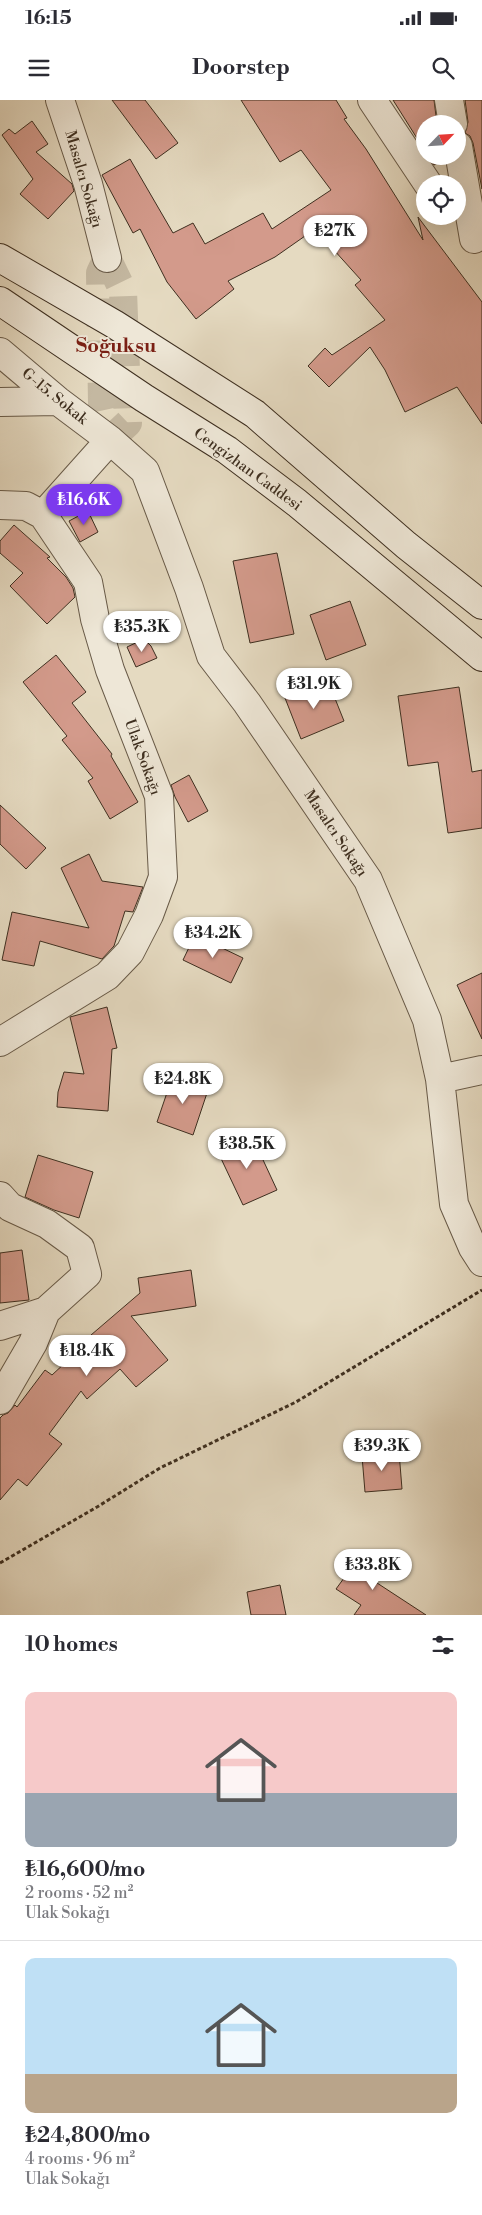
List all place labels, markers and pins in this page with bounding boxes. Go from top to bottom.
pin: ₺27K [305,214,365,257]
pin: ₺16.6K [43,484,125,526]
pin: ₺35.3K [101,610,183,653]
pin: ₺31.9K [273,668,355,710]
pin: ₺34.2K [172,916,254,959]
pin: ₺24.8K [142,1062,224,1105]
pin: ₺38.5K [206,1128,288,1170]
pin: ₺18.4K [46,1334,128,1377]
pin: ₺39.3K [341,1430,423,1472]
pin: ₺33.8K [332,1548,414,1591]

